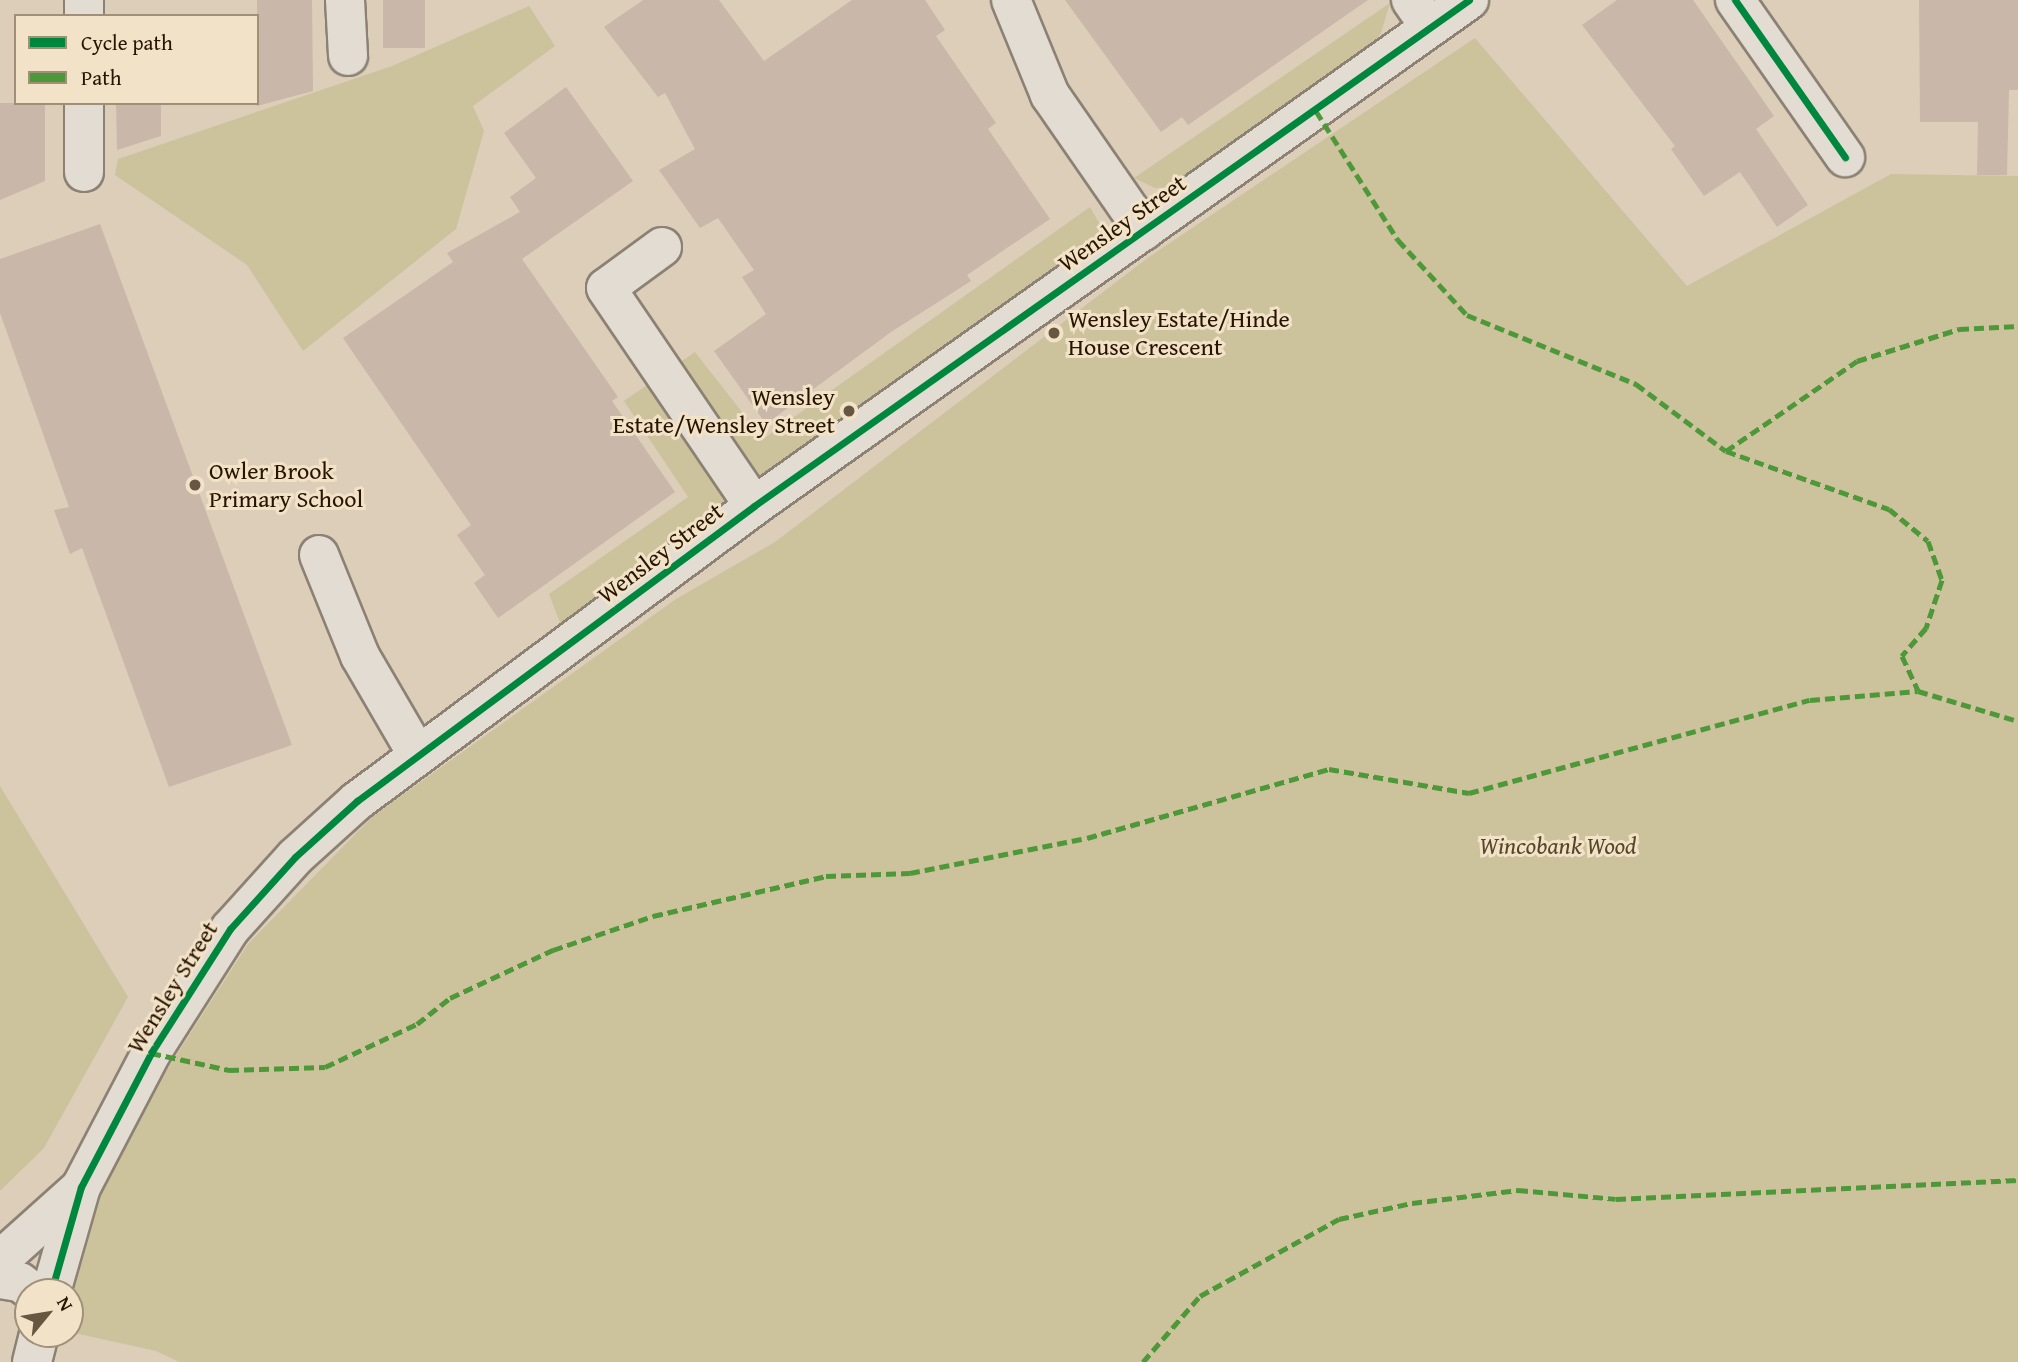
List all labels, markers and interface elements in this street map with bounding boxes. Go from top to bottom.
legend [14,14,259,105]
text: Cycle path [81,27,173,58]
text: Path [81,62,121,93]
street label: Wensley Street [1052,168,1192,278]
place label: Wensley Estate/Hinde House Crescent [1068,305,1290,361]
marker: Wensley Estate/Hinde House Crescent [1046,325,1062,341]
place label: Wensley Estate/Wensley Street [613,383,835,439]
marker: Wensley Estate/Wensley Street [841,403,857,419]
place label: Owler Brook Primary School [209,457,363,513]
marker: Owler Brook Primary School [187,477,203,493]
street label: Wensley Street [592,496,728,610]
park label: Wincobank Wood [1479,832,1637,860]
street label: Wensley Street [120,916,224,1058]
north arrow [14,1278,84,1348]
text: N [50,1291,81,1316]

